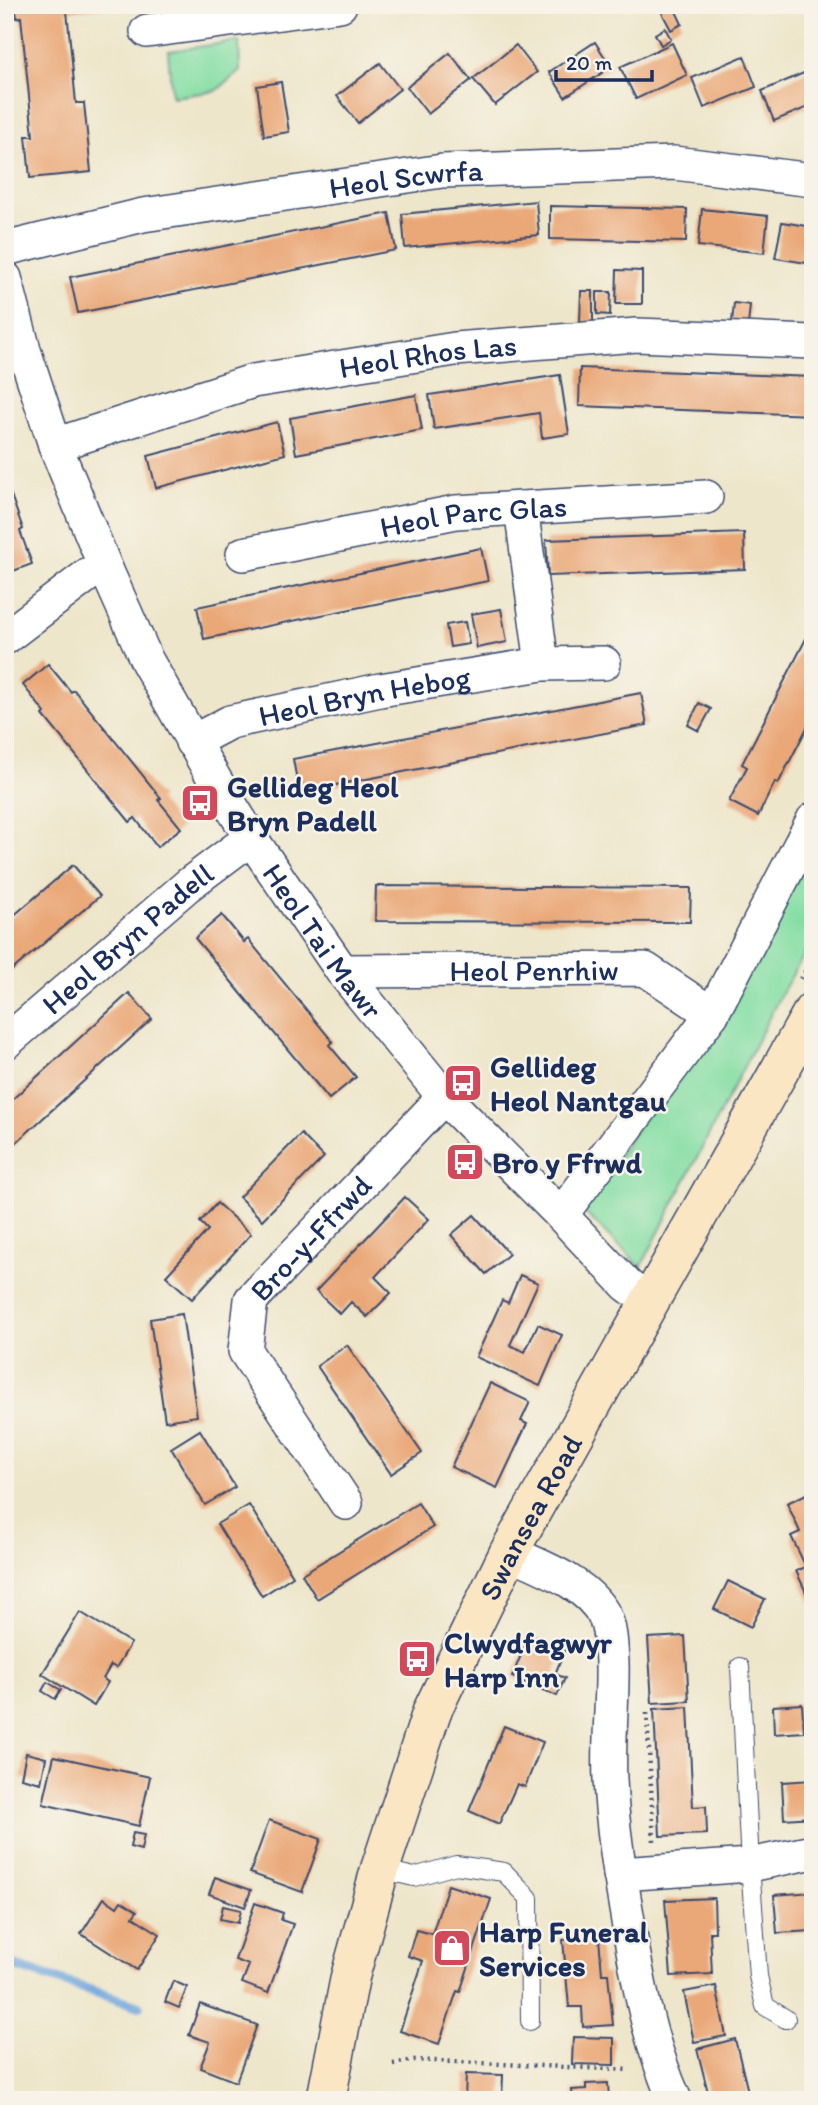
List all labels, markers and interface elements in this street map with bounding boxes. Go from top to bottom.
scale bar [556,38,652,82]
text: 20 m [566,50,613,75]
street label: Heol Scwrfa [326,151,484,206]
street label: Heol Rhos Las [336,326,518,386]
street label: Heol Parc Glas [376,487,568,545]
street label: Heol Bryn Hebog [255,657,474,734]
place label: Gellideg Heol Bryn Padell [227,768,399,839]
bus stop icon: Gellideg Heol Bryn Padell [179,782,221,824]
street label: Heol Bryn Padell [34,854,221,1022]
street label: Heol Tai Mawr [255,856,392,1026]
street label: Heol Penrhiw [449,951,619,989]
place label: Gellideg Heol Nantgau [490,1048,667,1119]
bus stop icon: Gellideg Heol Nantgau [442,1062,484,1104]
bus stop icon: Bro y Ffrwd [444,1141,486,1183]
place label: Bro y Ffrwd [492,1144,642,1181]
street label: Bro-y-Ffrwd [242,1167,379,1308]
street label: Swansea Road [470,1427,590,1606]
place label: Clwydfagwyr Harp Inn [444,1624,613,1695]
bus stop icon: Clwydfagwyr Harp Inn [396,1638,438,1680]
place label: Harp Funeral Services [479,1913,649,1984]
shop icon: Harp Funeral Services [431,1927,473,1969]

